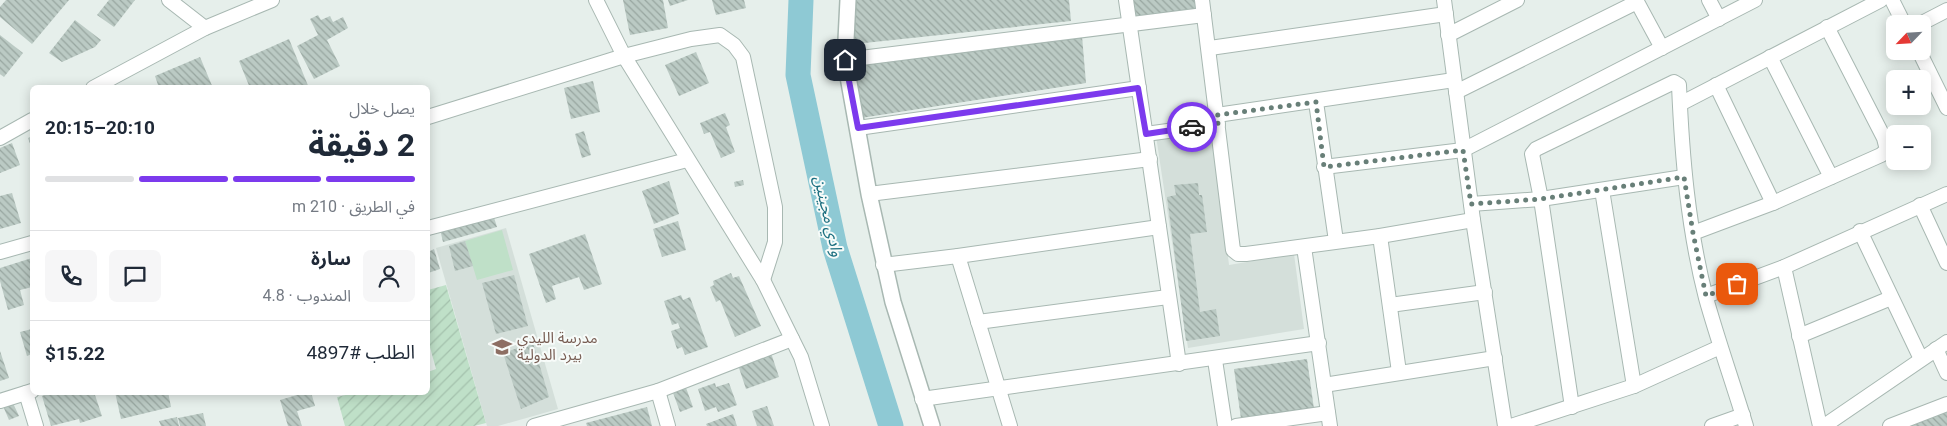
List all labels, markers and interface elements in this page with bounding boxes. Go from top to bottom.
north arrow [1886,15,1931,60]
map controls [1886,15,1931,170]
pin [824,39,866,81]
icon: home [831,46,859,74]
button: + [1886,70,1931,115]
text: يصل خلال [349,99,415,118]
courier [1167,102,1217,152]
icon: car [1178,113,1206,141]
text: 20:10–20:15 [45,116,155,139]
button: − [1886,125,1931,170]
text: 2 دقيقة [308,126,415,164]
water label: وادي مجينين [806,174,847,259]
text: في الطريق · 210 m [292,197,415,216]
text: سارة [311,247,351,270]
button: phone [45,250,97,302]
button: chat [109,250,161,302]
button: person [363,250,415,302]
pin [1716,263,1758,305]
icon: bag [1723,270,1751,298]
text: المندوب · 4.8 [262,286,351,305]
place label: مدرسة الليدي بيرد الدولية [517,329,598,364]
school or university icon: مدرسة الليدي بيرد الدولية [491,336,513,358]
text: الطلب #4897 [306,341,415,364]
text: $15.22 [45,342,105,365]

